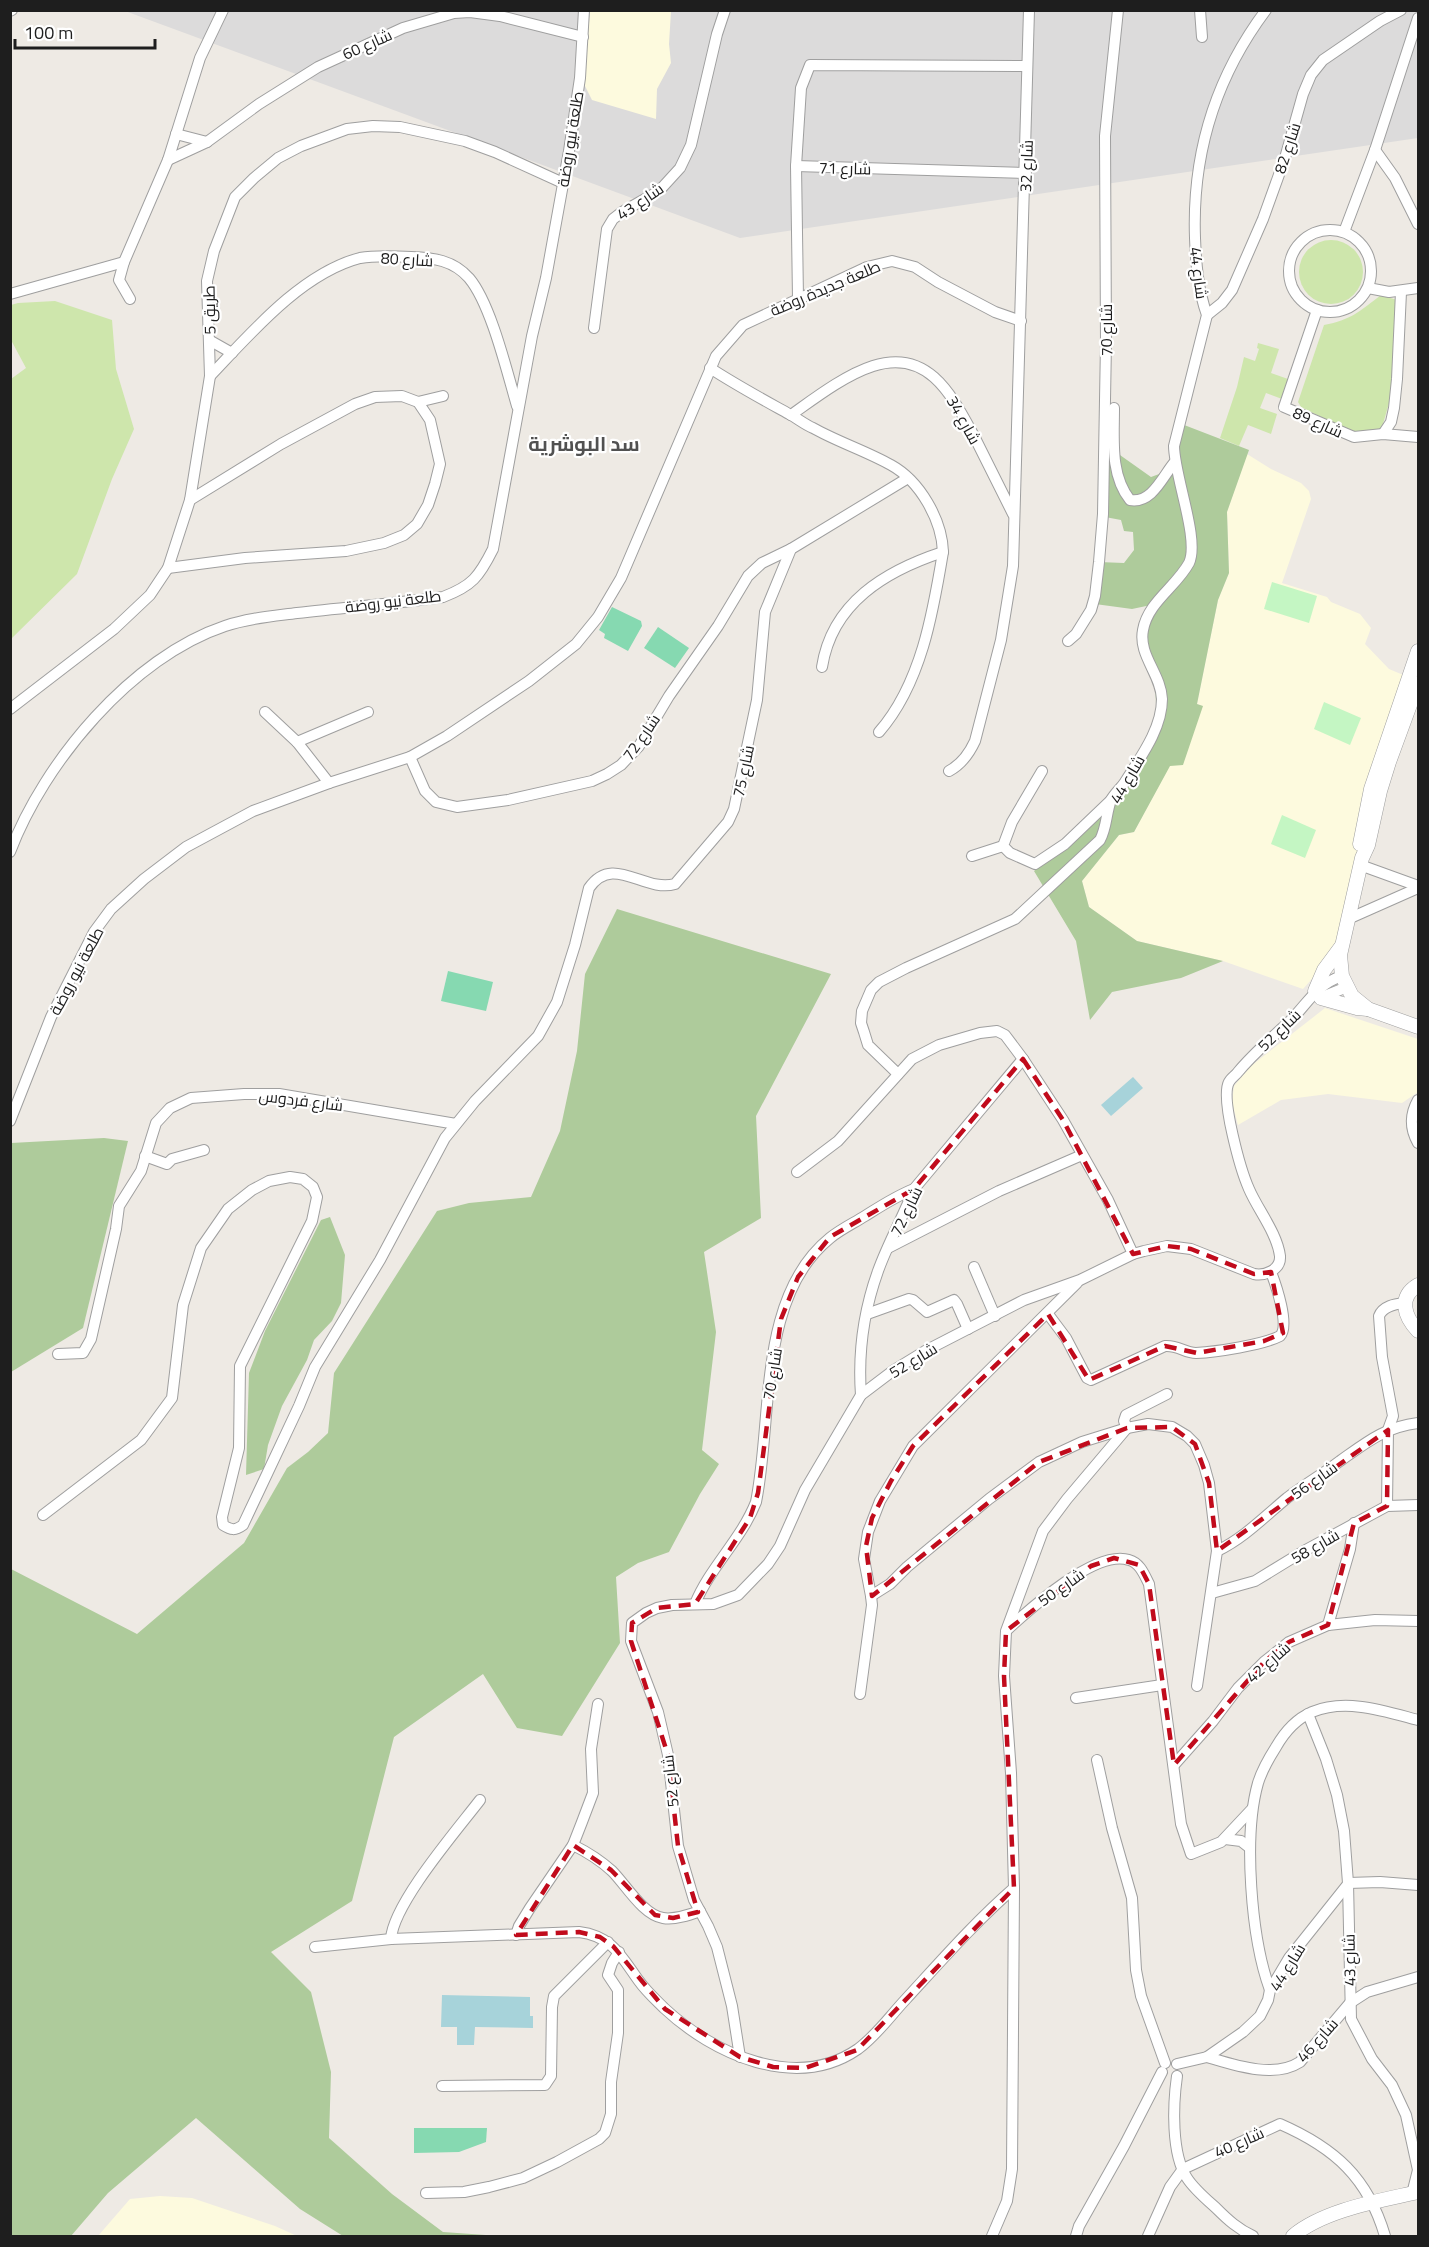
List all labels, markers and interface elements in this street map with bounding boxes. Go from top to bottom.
scale bar [15,12,154,50]
text: 100 m [24,19,73,46]
street label: شارع 60 [338,22,396,66]
street label: طلعة نيو روضة [551,89,589,189]
street label: شارع 82 [1267,119,1307,177]
street label: شارع 32 [1013,139,1039,193]
street label: شارع 71 [819,156,871,180]
street label: شارع 43 [612,176,668,226]
street label: شارع 80 [380,246,434,272]
street label: شارع 44 [1184,246,1214,300]
street label: طلعة جديدة روضة [766,254,884,322]
street label: طريق 5 [197,285,221,335]
street label: شارع 70 [1094,304,1118,356]
street label: شارع 34 [941,391,987,449]
street label: شارع 89 [1289,400,1347,444]
district label: سد البوشرية [528,428,640,459]
street label: طلعة نيو روضة [343,583,443,619]
street label: شارع 72 [616,709,666,765]
street label: شارع 75 [726,743,760,799]
street label: شارع 44 [1103,750,1151,808]
street label: طلعة نيو روضة [43,923,109,1019]
street label: شارع 52 [1252,1003,1306,1057]
street label: شارع فردوس [257,1083,345,1117]
street label: شارع 72 [884,1182,928,1240]
street label: شارع 52 [884,1336,942,1384]
street label: شارع 70 [756,1346,788,1402]
street label: شارع 56 [1286,1455,1342,1505]
street label: شارع 58 [1286,1522,1344,1570]
street label: شارع 50 [1033,1562,1089,1612]
street label: شارع 42 [1240,1636,1296,1688]
street label: شارع 52 [655,1754,685,1808]
street label: شارع 43 [1337,1934,1361,1986]
street label: شارع 44 [1263,1938,1311,1996]
street label: شارع 46 [1291,2012,1343,2068]
street label: شارع 40 [1210,2120,1268,2164]

